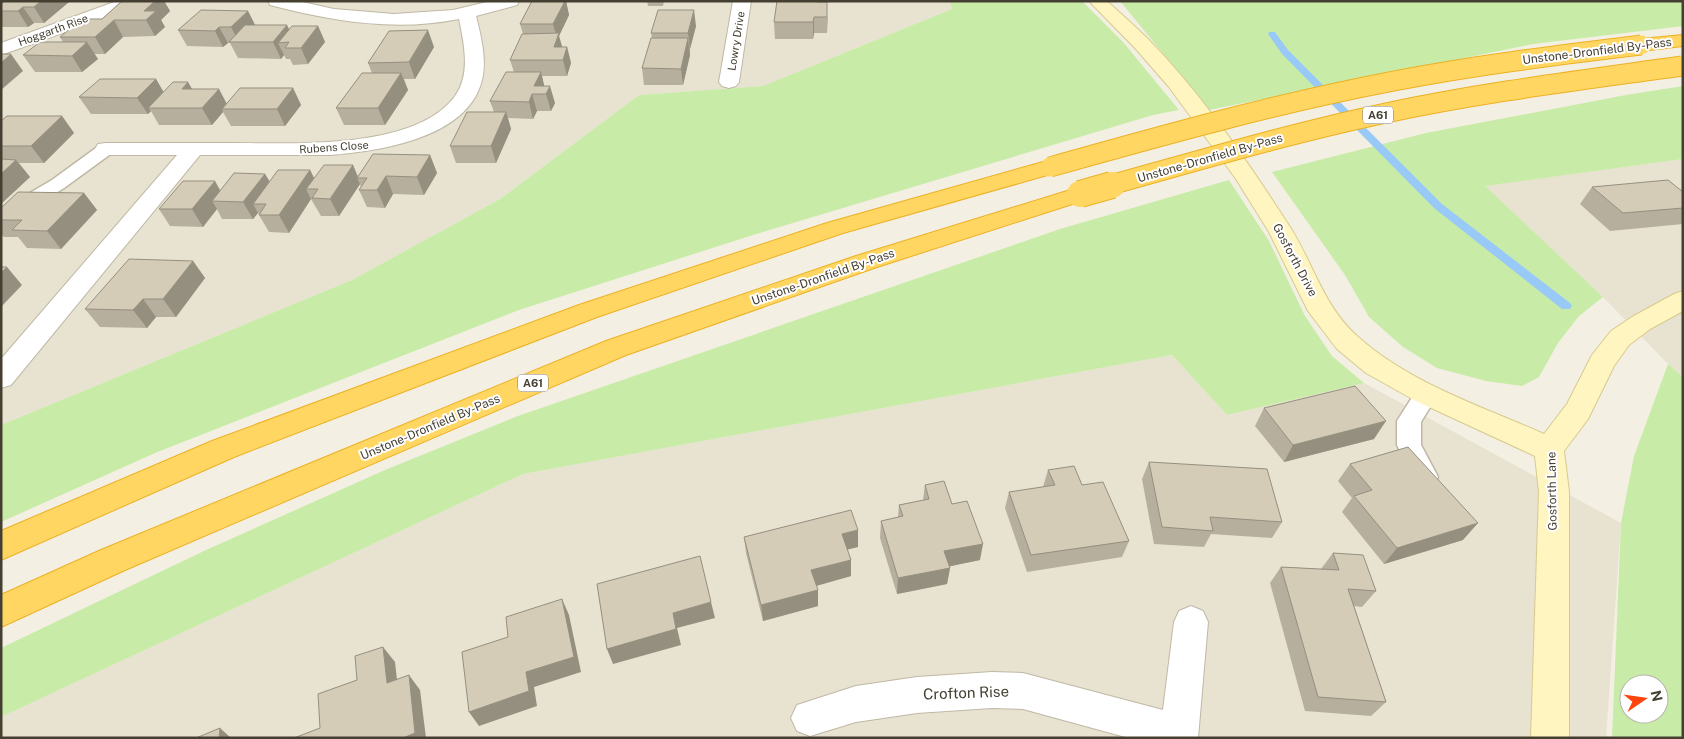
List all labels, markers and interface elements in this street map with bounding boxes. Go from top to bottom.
street label: Lowry Drive [725,10,747,72]
street label: Hoggarth Rise [16,12,90,48]
street label: Unstone-Dronfield By-Pass [1522,35,1672,67]
road number: A61 [1363,106,1393,124]
street label: Unstone-Dronfield By-Pass [1136,131,1284,185]
street label: Rubens Close [299,139,369,155]
street label: Gosforth Drive [1270,221,1320,299]
street label: Unstone-Dronfield By-Pass [750,246,896,308]
road number: A61 [518,374,548,392]
street label: Unstone-Dronfield By-Pass [358,391,502,463]
street label: Gosforth Lane [1544,451,1560,531]
north arrow [1619,674,1669,724]
street label: Crofton Rise [923,683,1009,702]
text: N [1648,689,1666,703]

